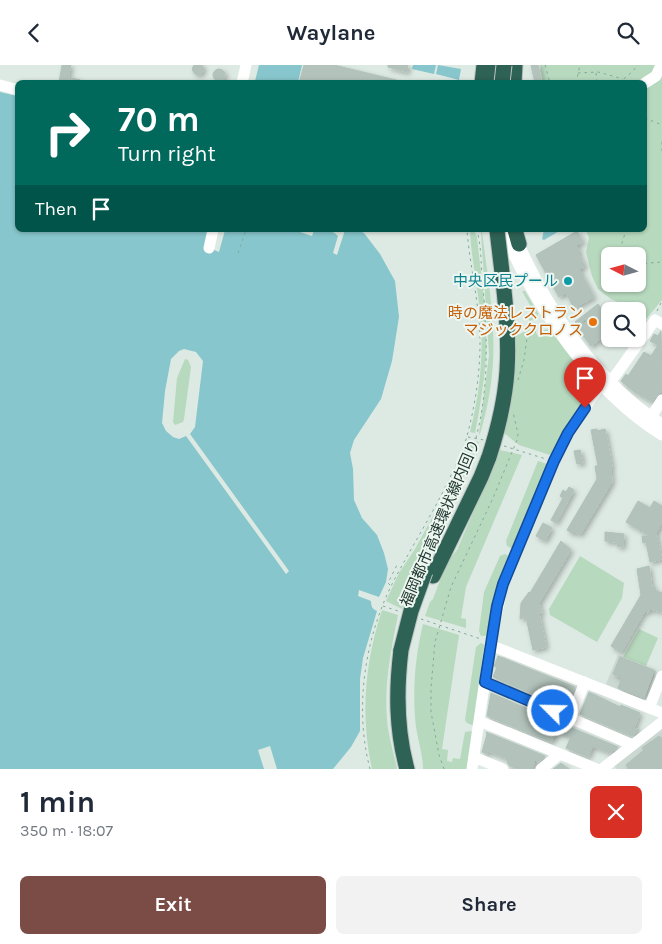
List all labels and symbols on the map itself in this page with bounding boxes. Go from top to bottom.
north arrow [601,247,646,293]
place label: 中央区民プール [453,272,558,290]
marker: 中央区民プール [562,275,574,287]
place label: 時の魔法レストラン マジッククロノス [448,304,583,339]
marker: 時の魔法レストラン マジッククロノス [587,316,599,328]
pin [564,357,606,408]
street label: 福岡都市高速環状線内回り [397,437,483,609]
position arrow [526,684,578,736]

